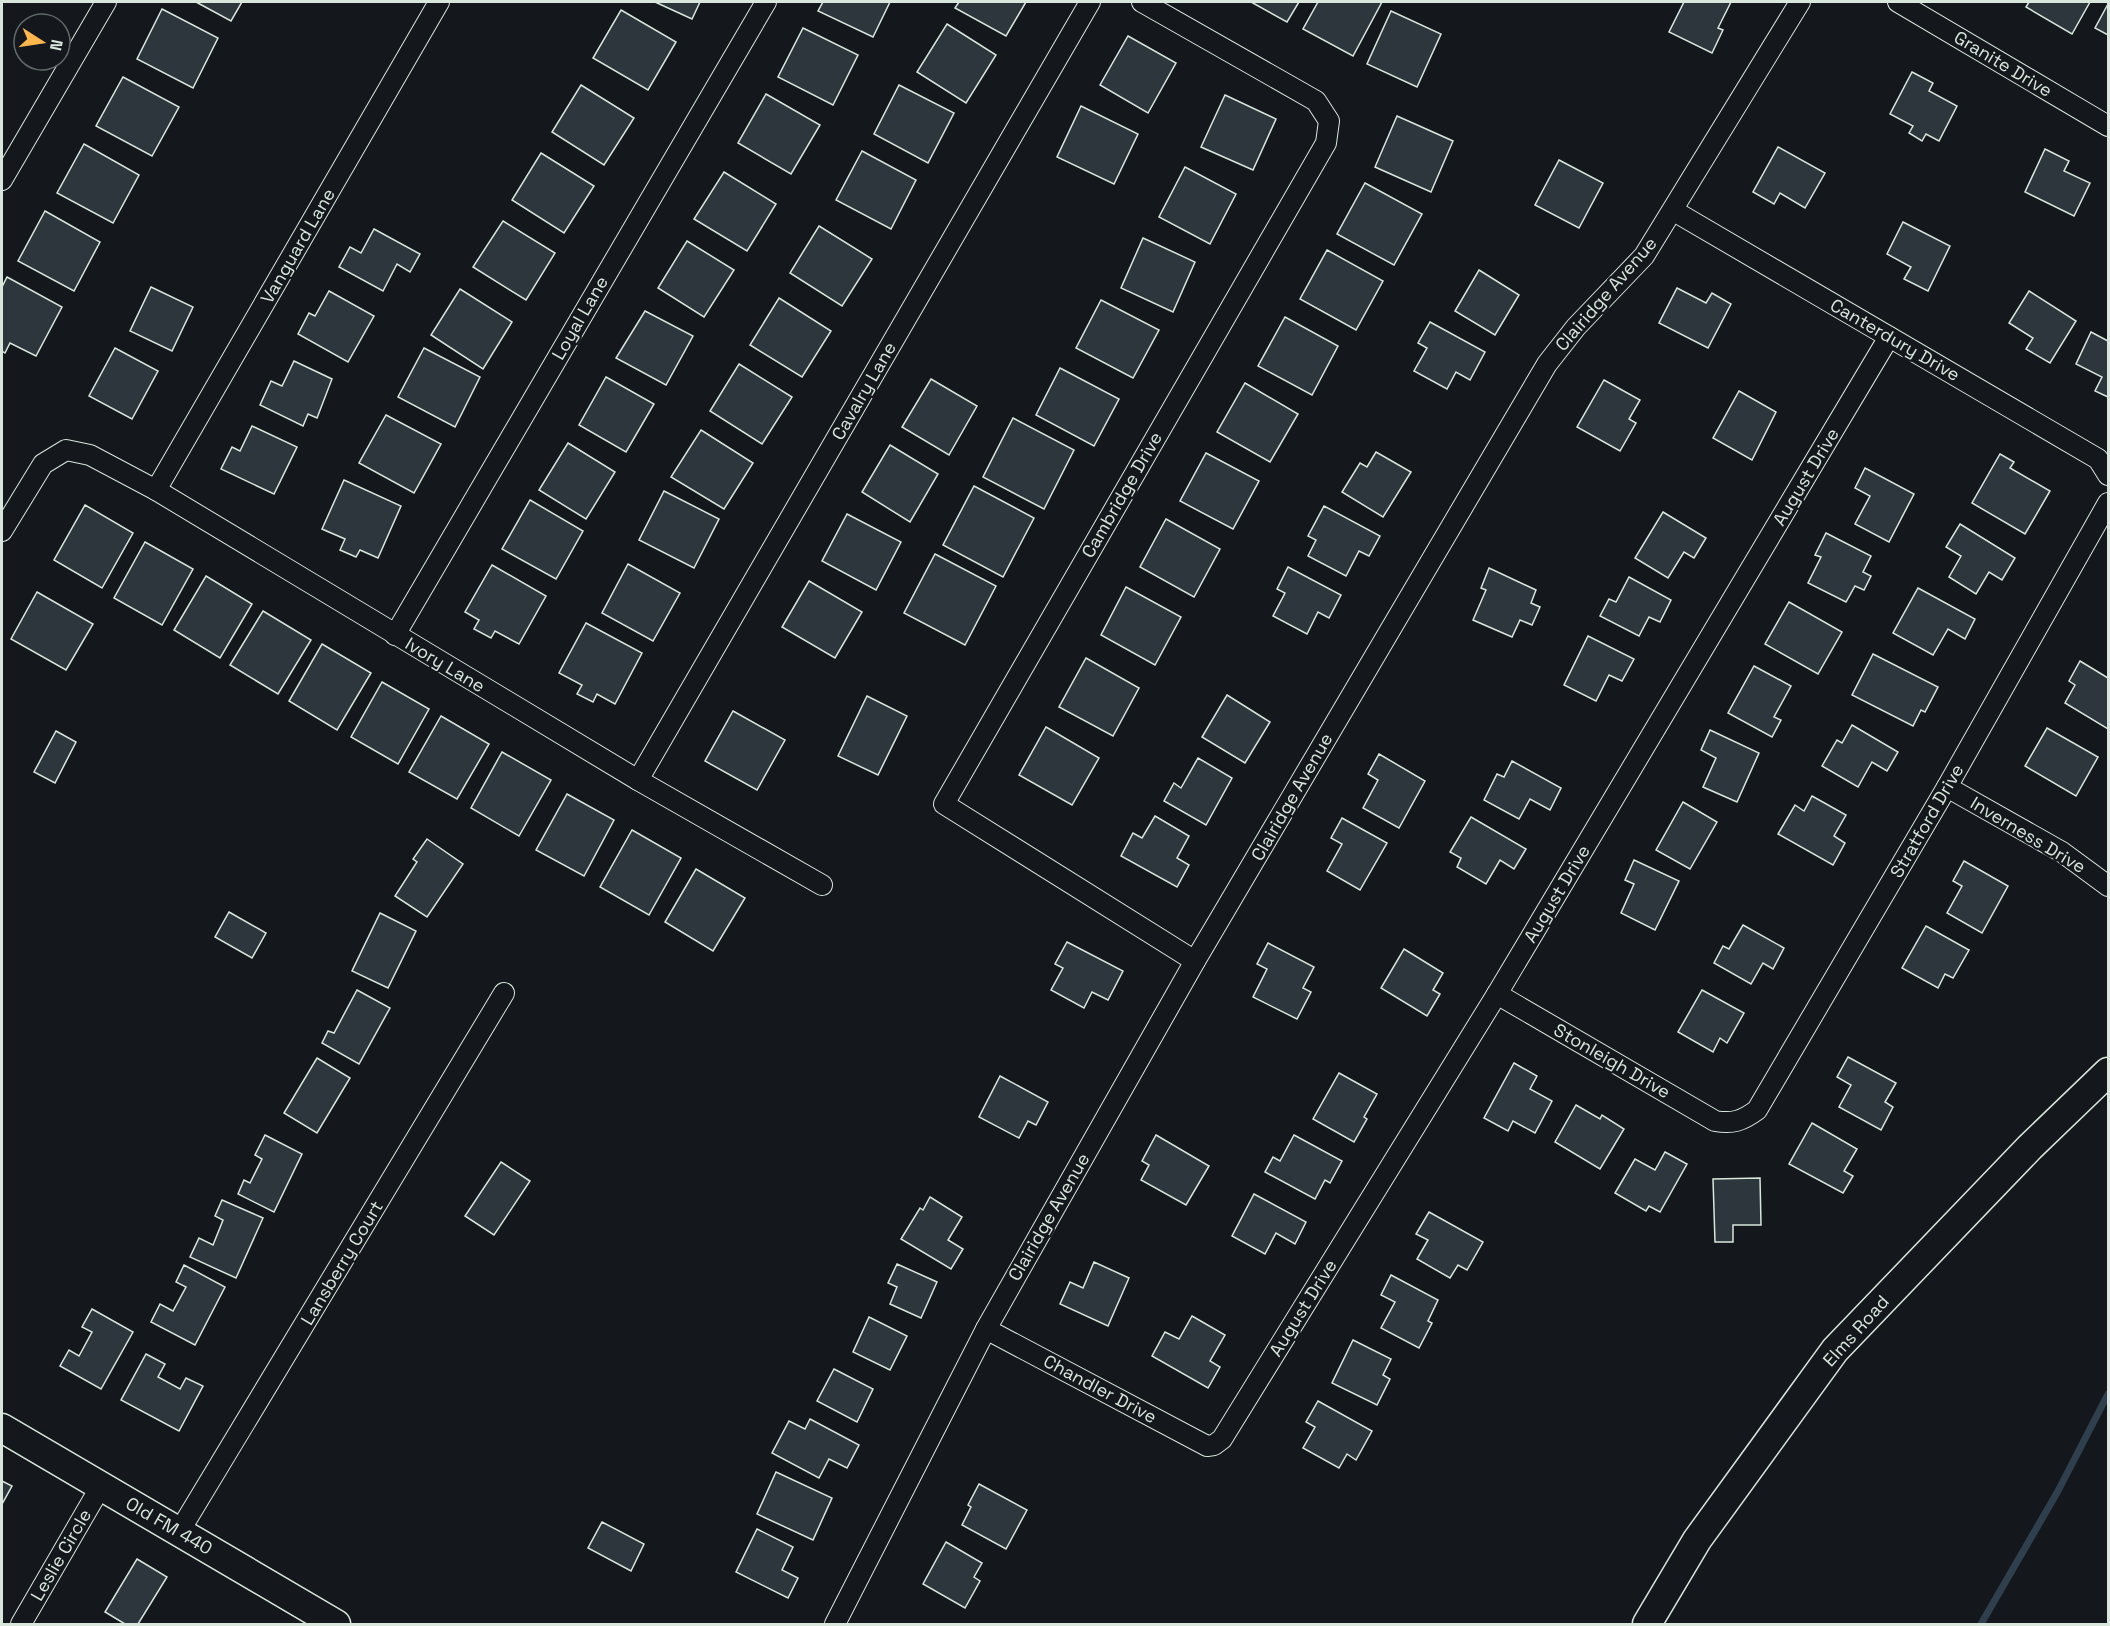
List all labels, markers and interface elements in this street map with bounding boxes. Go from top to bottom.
north arrow [12,12,72,72]
street label: Granite Drive [1950,25,2057,102]
text: N [45,38,68,52]
street label: Vanguard Lane [255,184,340,308]
street label: Clairidge Avenue [1550,232,1661,355]
street label: Loyal Lane [546,272,613,364]
street label: Canterdury Drive [1826,293,1964,386]
street label: Cavalry Lane [826,337,901,444]
street label: August Drive [1767,424,1844,530]
street label: Cambridge Drive [1076,428,1167,562]
street label: Ivory Lane [401,632,489,697]
street label: Clairidge Avenue [1246,729,1337,865]
street label: Stratford Drive [1885,760,1968,882]
street label: Inverness Drive [1966,791,2090,878]
street label: August Drive [1518,841,1595,947]
street label: Stonleigh Drive [1550,1018,1675,1103]
street label: Clairidge Avenue [1003,1149,1094,1285]
street label: Lansberry Court [295,1196,388,1329]
street label: August Drive [1264,1255,1342,1361]
street label: Elms Road [1818,1290,1894,1371]
street label: Chandler Drive [1040,1349,1161,1428]
street label: Old FM 440 [122,1491,217,1560]
street label: Leslie Circle [25,1505,96,1605]

